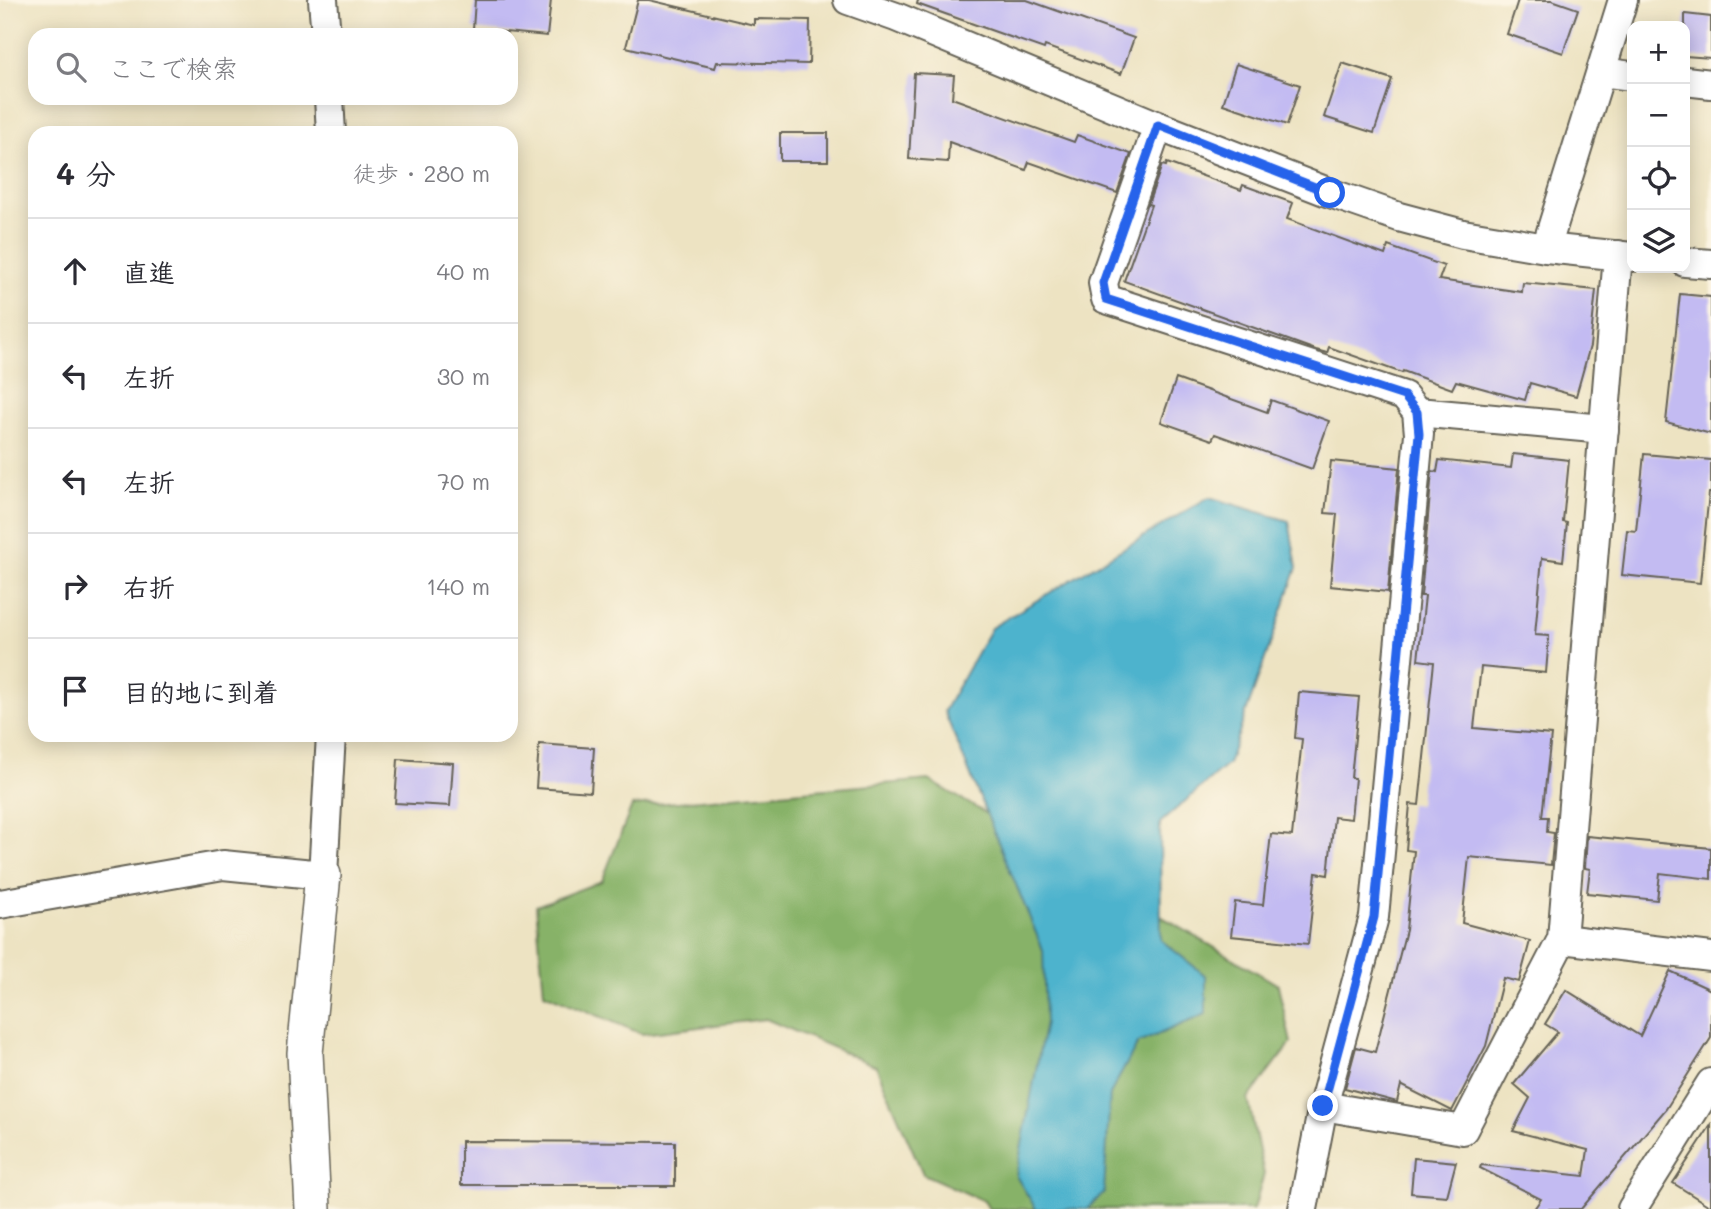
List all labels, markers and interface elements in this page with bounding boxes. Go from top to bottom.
map controls [1627,21,1690,273]
button: + [1627,21,1690,84]
search box [28,28,518,105]
icon: search [52,48,90,86]
text: ここで検索 [108,51,238,85]
button: − [1627,84,1690,147]
button: locate [1627,147,1690,210]
text: 4 分 [56,153,116,193]
text: 徒歩 · 280 m [353,158,490,188]
route start [1314,177,1345,208]
button: layers [1627,210,1690,273]
icon: ahead [56,252,94,290]
text: 直進 [123,255,175,289]
text: 40 m [437,256,490,286]
icon: left [56,357,94,395]
text: 左折 [123,360,175,394]
text: 30 m [437,361,490,391]
icon: left [56,462,94,500]
text: 左折 [123,465,175,499]
text: 70 m [437,466,490,496]
icon: right [56,567,94,605]
text: 右折 [123,570,175,604]
text: 140 m [426,571,490,601]
icon: arrive [56,672,94,710]
text: 目的地に到着 [123,675,279,709]
route end [1307,1090,1338,1121]

